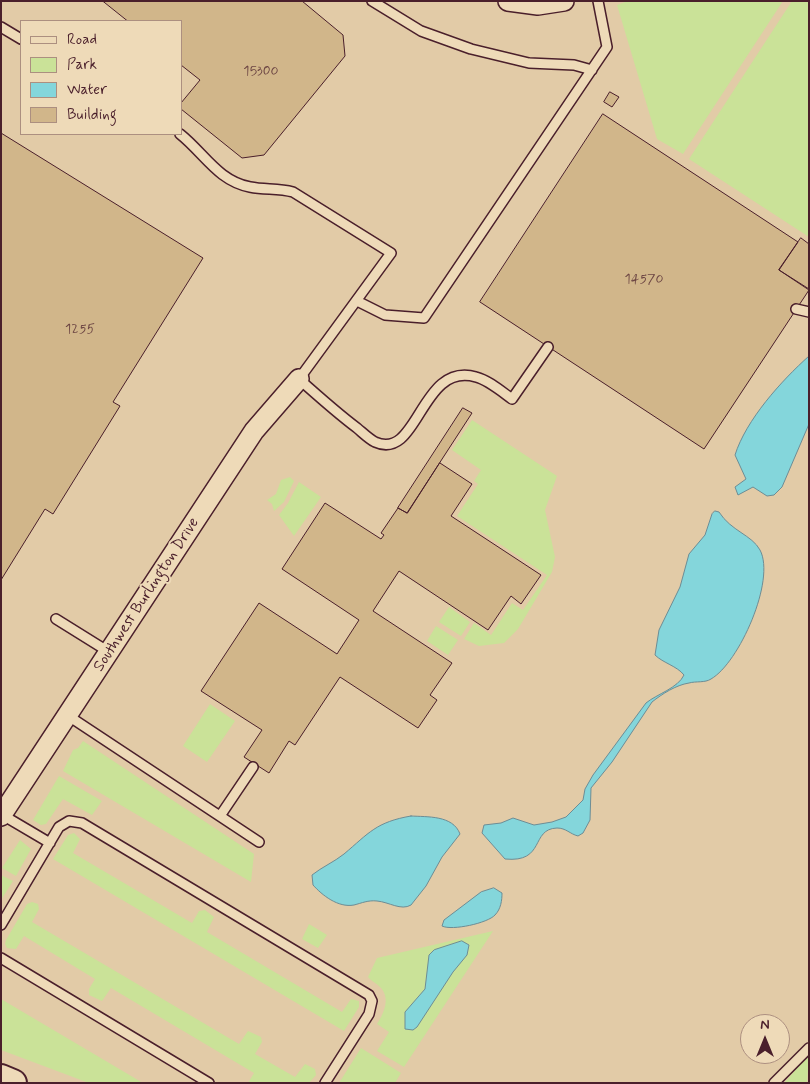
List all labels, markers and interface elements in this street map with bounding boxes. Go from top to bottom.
legend [20,20,182,135]
text: Road [67,30,97,50]
text: Park [67,55,97,75]
house number: 15300 [243,64,279,80]
text: Water [67,80,107,100]
text: Building [67,105,117,125]
house number: 14570 [624,272,664,288]
house number: 1255 [65,322,95,338]
street label: Southwest Burlington Drive [90,514,204,676]
north arrow [740,1014,790,1064]
text: N [760,1016,770,1034]

